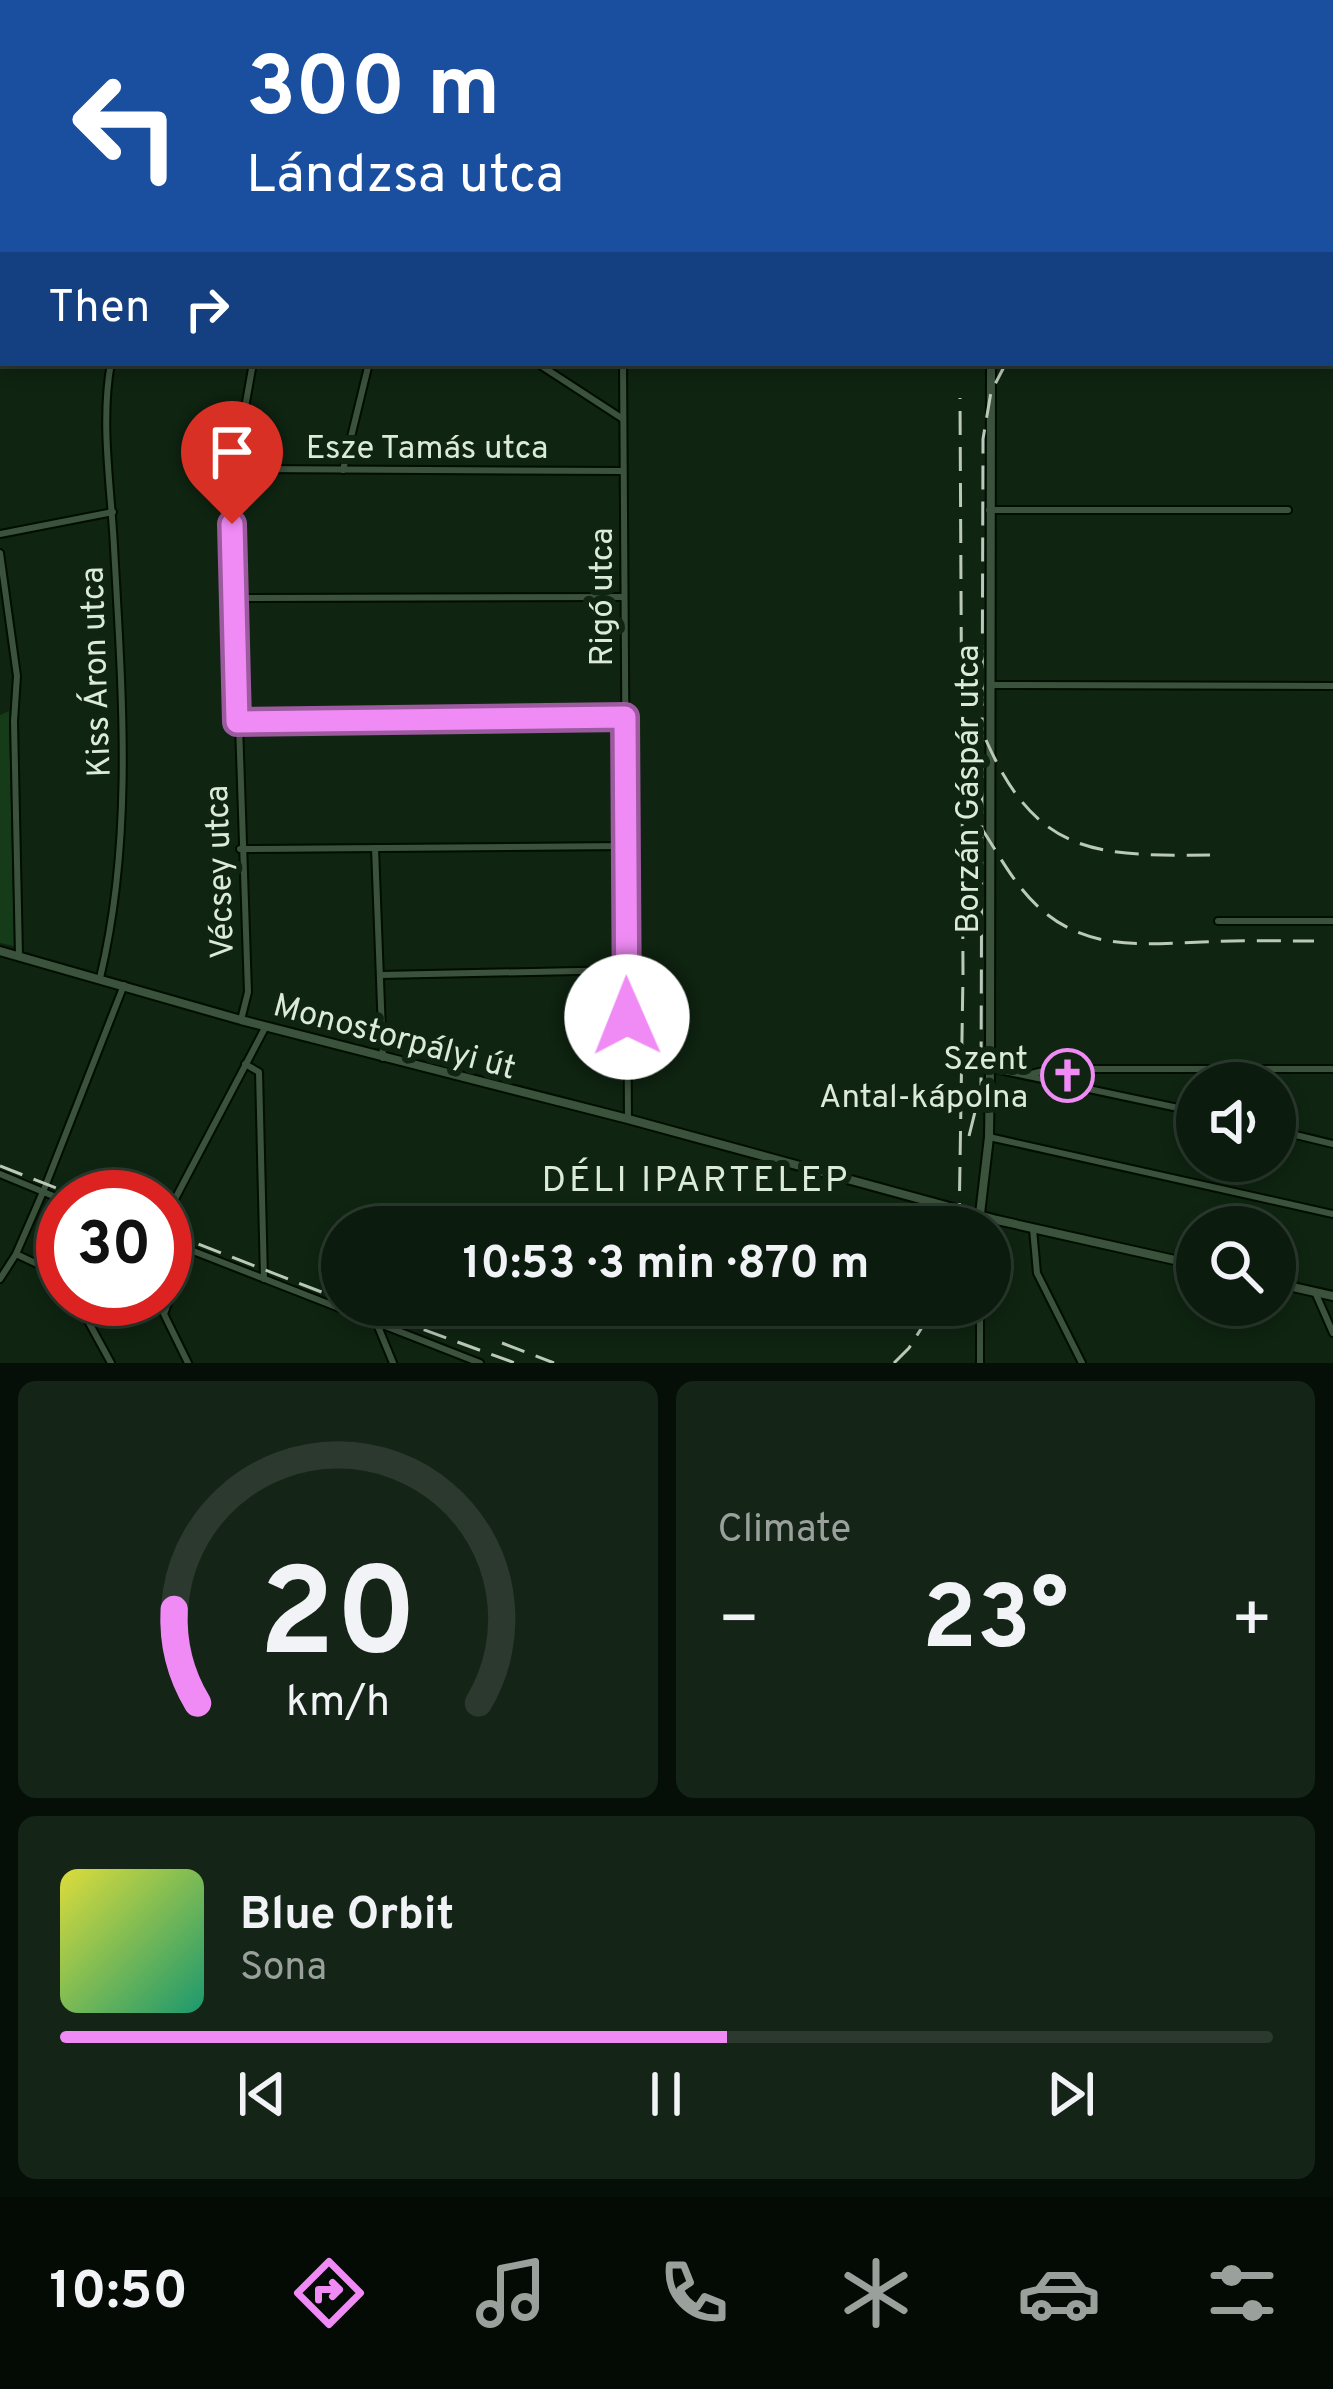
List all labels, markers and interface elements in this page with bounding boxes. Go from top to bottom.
text: 300 m [246,39,500,145]
icon: left [48,48,204,204]
text: Lándzsa utca [246,143,564,212]
icon: right [174,276,240,342]
text: Then [48,281,150,338]
pin [181,401,283,524]
icon: arrive [199,419,265,485]
street label: Esze Tamás utca [306,429,548,471]
street label: Rigó utca [583,527,625,667]
street label: Kiss Áron utca [72,566,123,778]
street label: Borzán Gáspár utca [949,644,991,934]
street label: Vécsey utca [198,784,246,960]
position arrow [564,954,690,1080]
street label: Monostorpályi út [268,986,520,1091]
place label: Szent Antal-kápolna [819,1040,1028,1120]
church icon: Szent Antal-kápolna [1039,1048,1095,1104]
map controls [1176,1062,1296,1326]
button: sound [1176,1062,1296,1182]
district label: DÉLI IPARTELEP [542,1157,850,1205]
speed limit sign: 30 [36,1170,192,1326]
button: search [1176,1206,1296,1326]
text: 10:53 · 3 min · 870 m [463,1237,869,1294]
text: Climate [718,1507,851,1556]
text: 20 [259,1542,417,1700]
text: 23° [922,1567,1068,1680]
text: − [718,1582,760,1665]
text: + [1230,1582,1273,1665]
text: km/h [286,1676,390,1730]
text: Blue Orbit [240,1888,454,1945]
text: Sona [240,1945,327,1994]
icon: previous [229,2061,295,2127]
icon: pause [633,2061,699,2127]
icon: next [1038,2061,1104,2127]
icon: directions [287,2251,371,2335]
icon: music [469,2251,553,2335]
icon: phone [652,2251,736,2335]
icon: climate [834,2251,918,2335]
icon: car [1017,2251,1101,2335]
icon: filters [1200,2251,1284,2335]
text: 10:50 [49,2259,188,2328]

